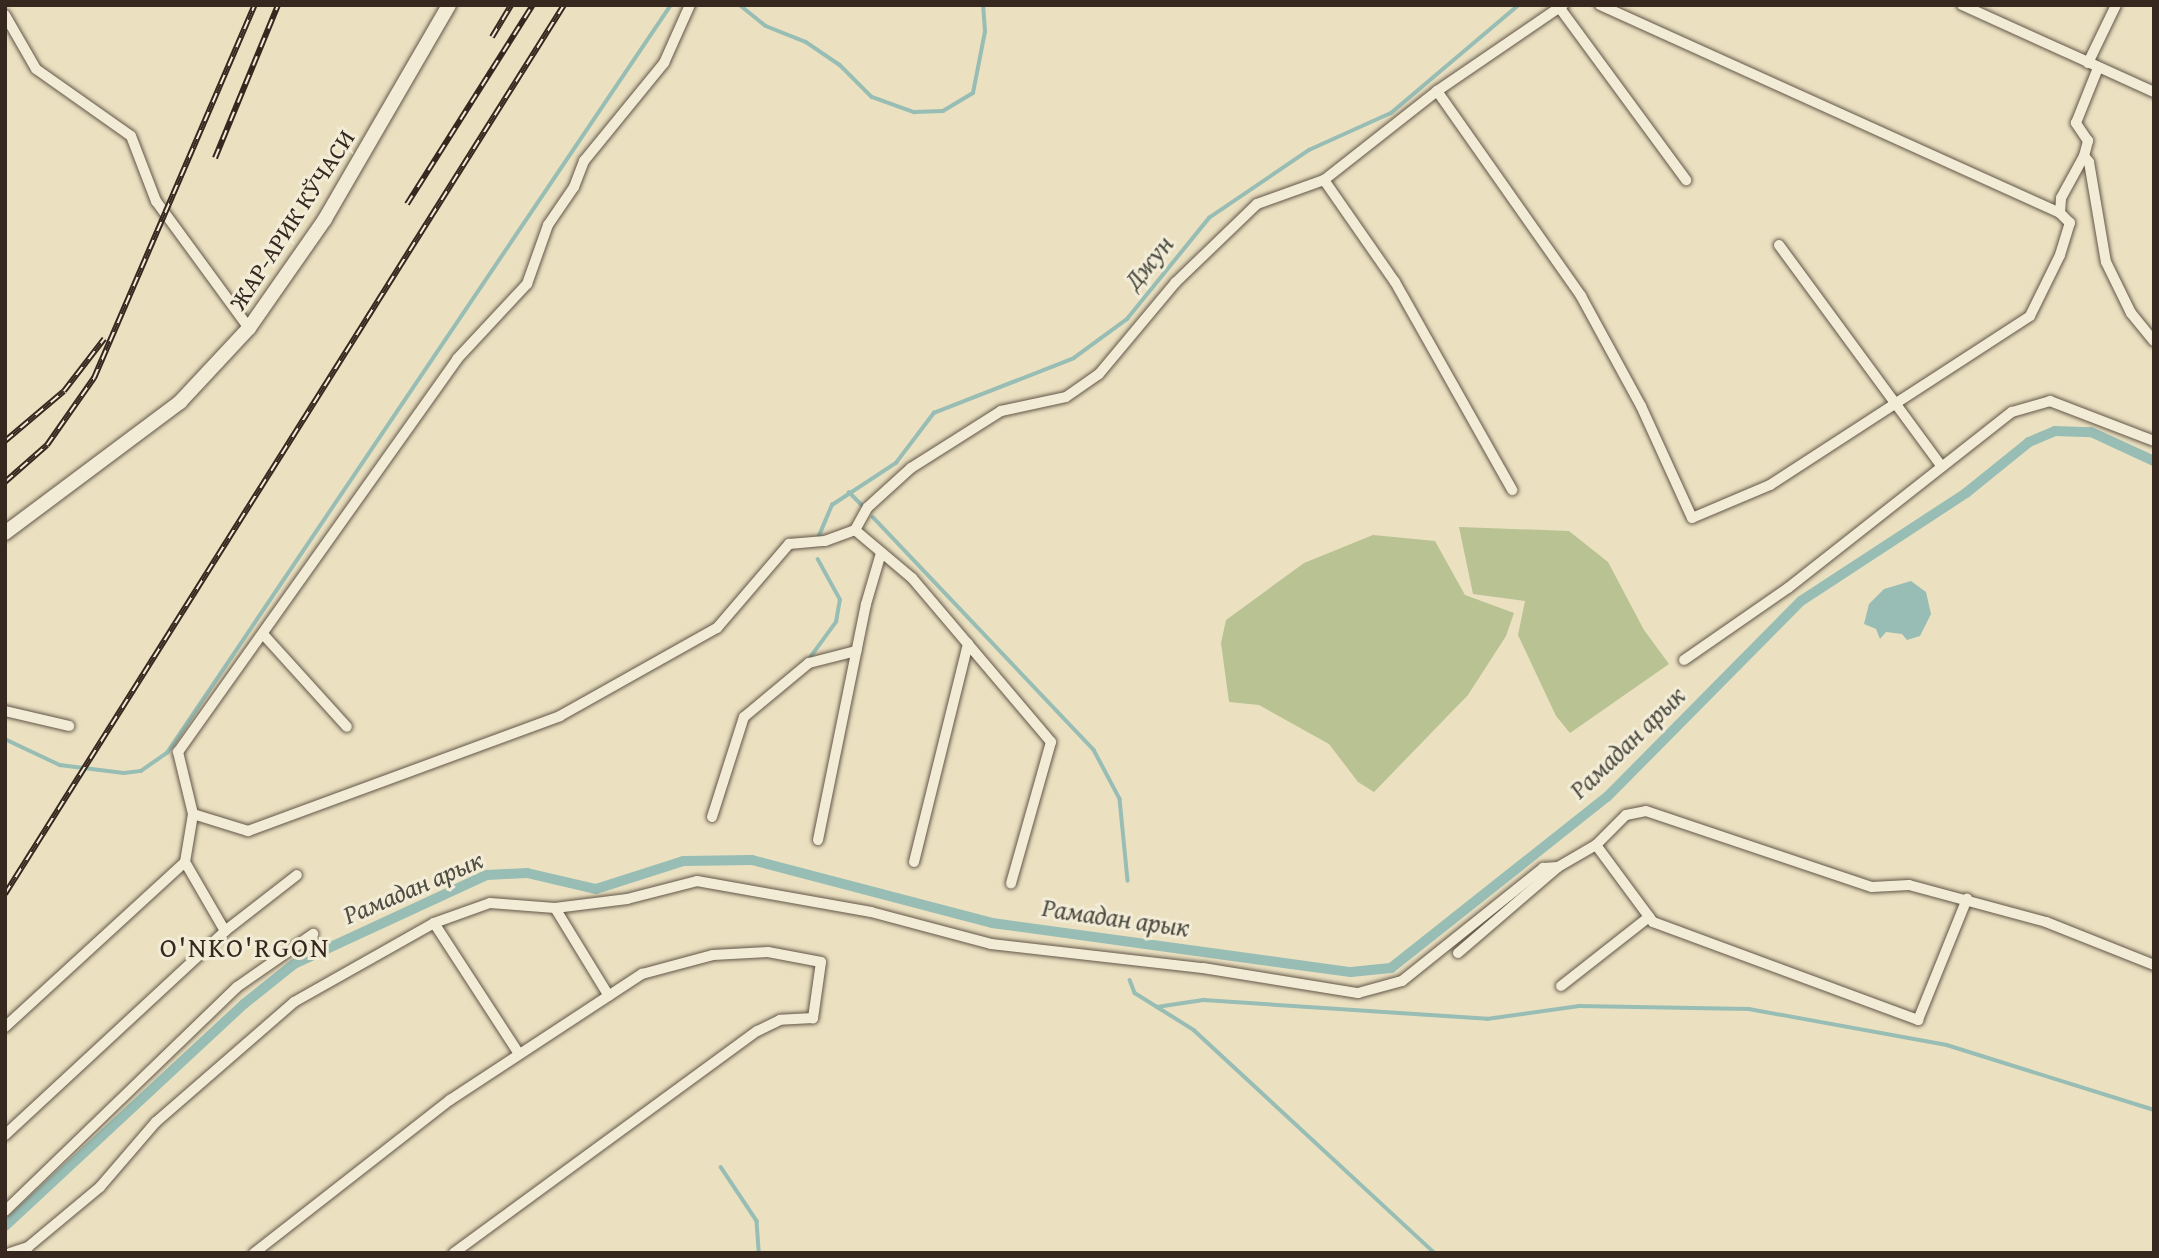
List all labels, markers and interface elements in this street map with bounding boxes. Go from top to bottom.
street label: ЖАР-АРИК КЎЧАСИ [223,125,361,315]
water label: Джун [1117,229,1179,295]
water label: Рамадан арык [1563,679,1691,805]
water label: Рамадан арык [338,844,488,930]
water label: Рамадан арык [1040,891,1192,943]
district label: O'NKO'RGON [161,930,329,964]

